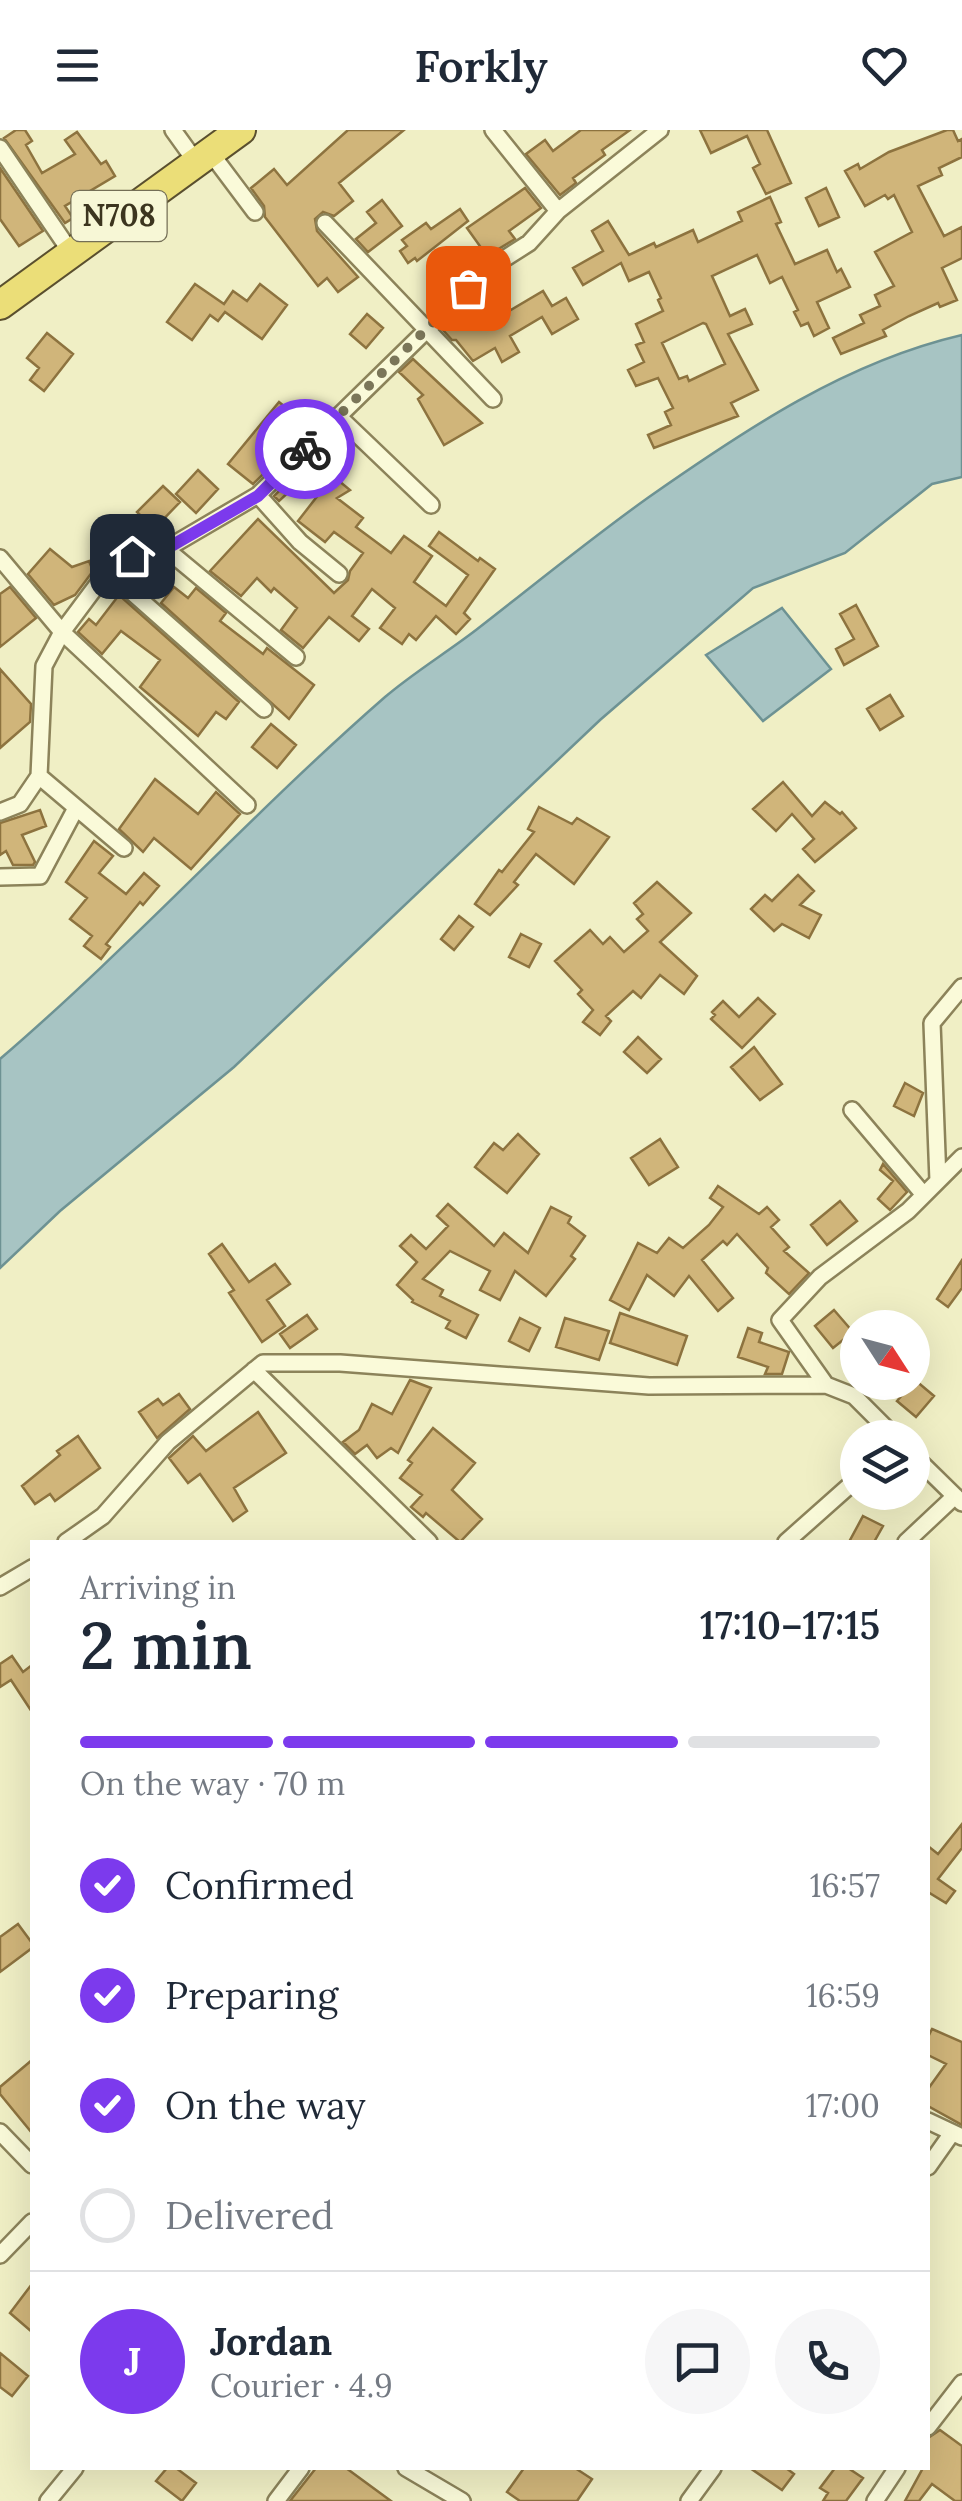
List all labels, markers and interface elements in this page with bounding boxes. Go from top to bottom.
text: Forkly [414,37,548,94]
icon: menu [50,38,105,93]
icon: heart [857,38,912,93]
road number: N708 [72,191,166,241]
pin [426,246,511,331]
icon: bag [441,261,496,316]
courier [255,399,355,499]
icon: bike [278,422,333,477]
pin [90,514,175,599]
icon: home [105,529,160,584]
north arrow [840,1310,930,1400]
map controls [840,1310,930,1510]
button: layers [840,1420,930,1510]
text: Arriving in [80,1567,236,1608]
text: 17:10–17:15 [700,1601,880,1649]
text: 2 min [80,1604,252,1687]
text: On the way · 70 m [80,1763,345,1804]
icon: check [80,1858,135,1913]
text: Confirmed [165,1861,354,1909]
text: 16:57 [810,1865,880,1906]
icon: check [80,1968,135,2023]
text: Preparing [165,1971,338,2019]
text: 16:59 [806,1975,880,2016]
icon: check [80,2078,135,2133]
text: On the way [165,2081,366,2129]
text: 17:00 [806,2085,880,2126]
text: Delivered [165,2191,334,2239]
button: chat [645,2309,750,2414]
button: phone [775,2309,880,2414]
text: Jordan [210,2317,332,2365]
text: J [124,2337,141,2385]
text: Courier · 4.9 [210,2365,393,2406]

